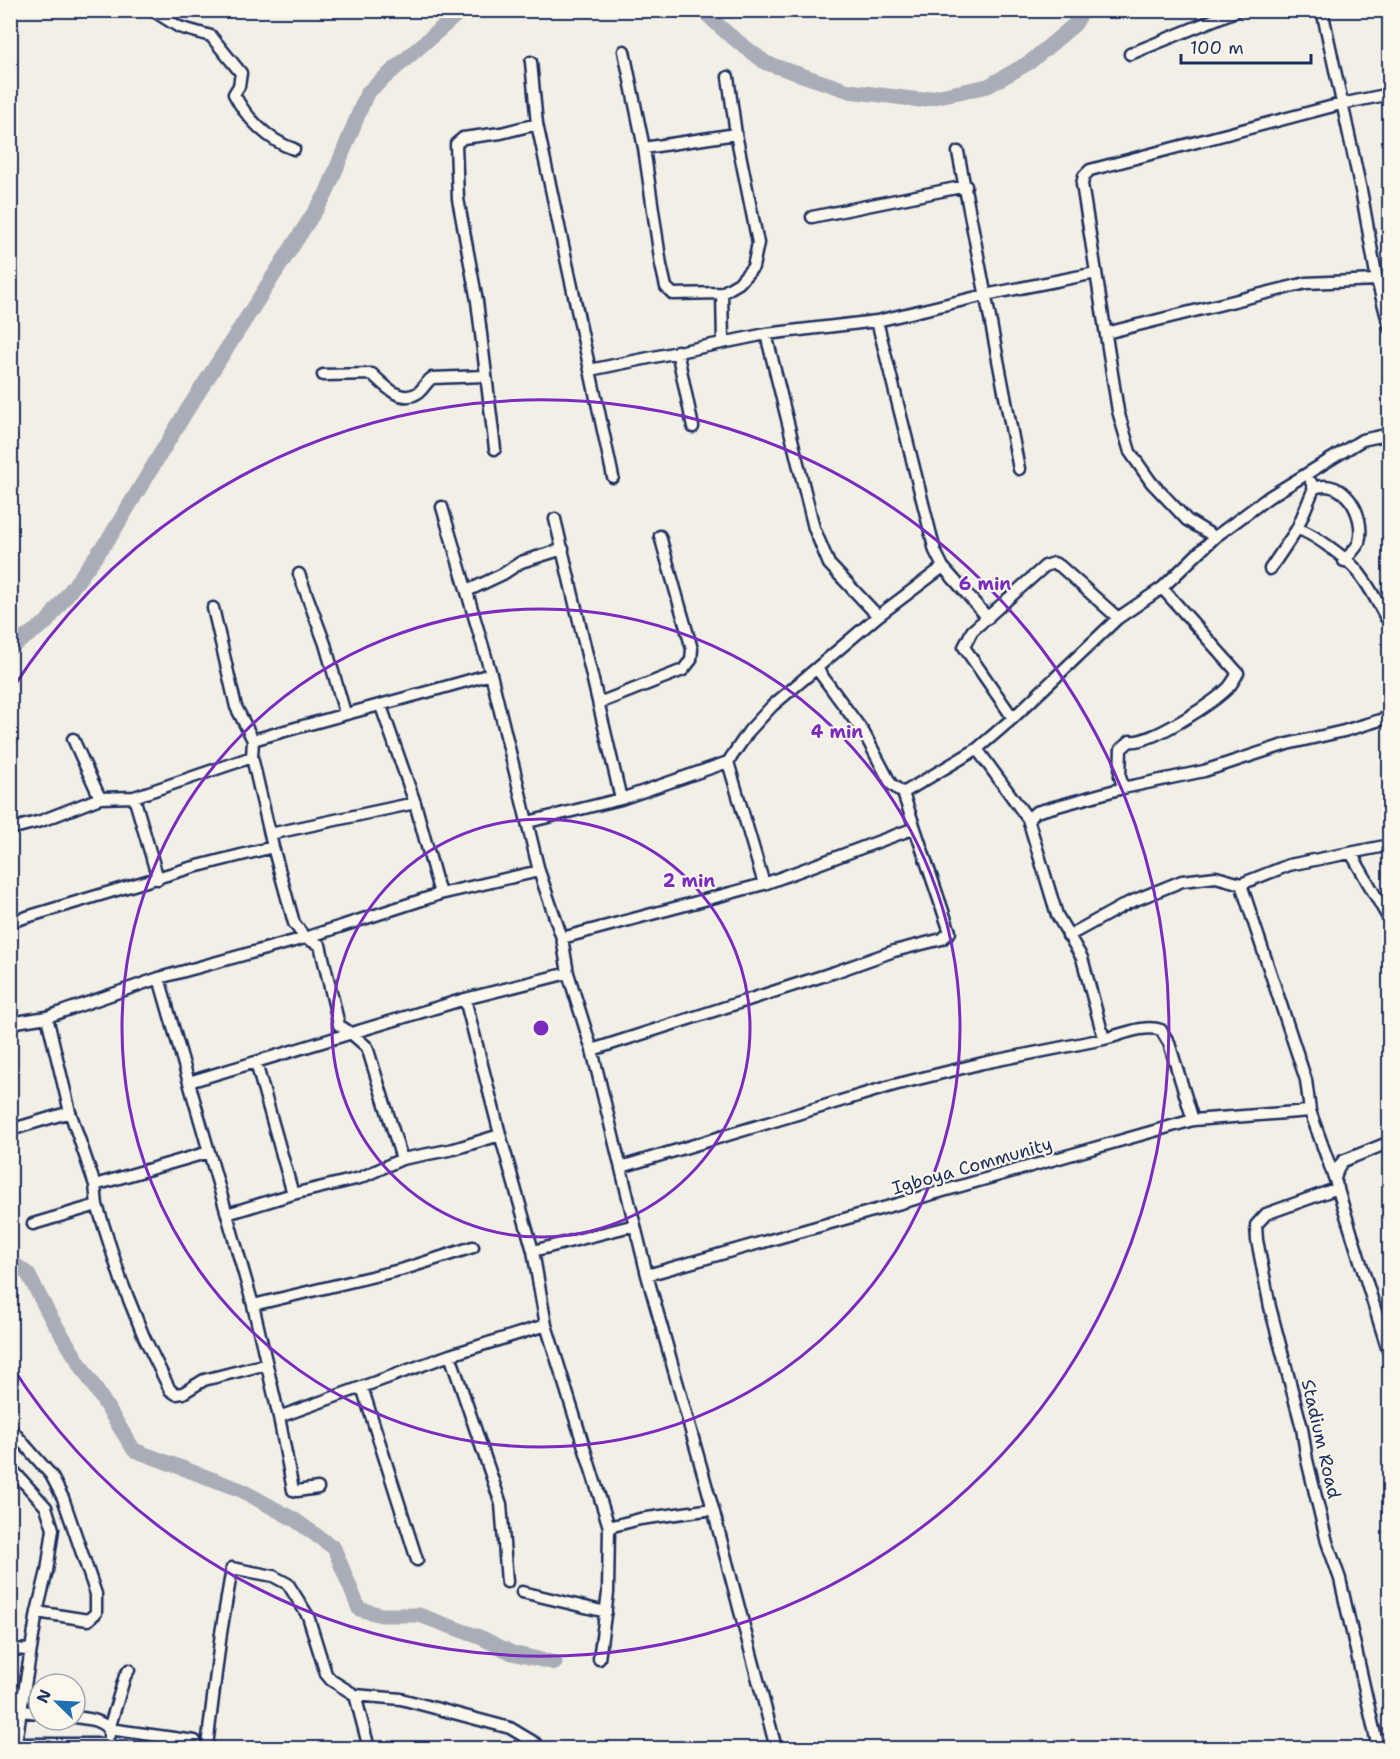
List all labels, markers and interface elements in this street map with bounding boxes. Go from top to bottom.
scale bar [1181,27,1312,65]
text: 100 m [1190,36,1244,60]
text: 6 min [959,572,1011,596]
text: 4 min [811,720,863,744]
text: 2 min [663,869,715,893]
centre of rings [531,1018,551,1038]
street label: Igboya Community [889,1132,1055,1200]
street label: Stadium Road [1296,1377,1346,1501]
north arrow [27,1672,87,1732]
text: N [32,1686,56,1706]

